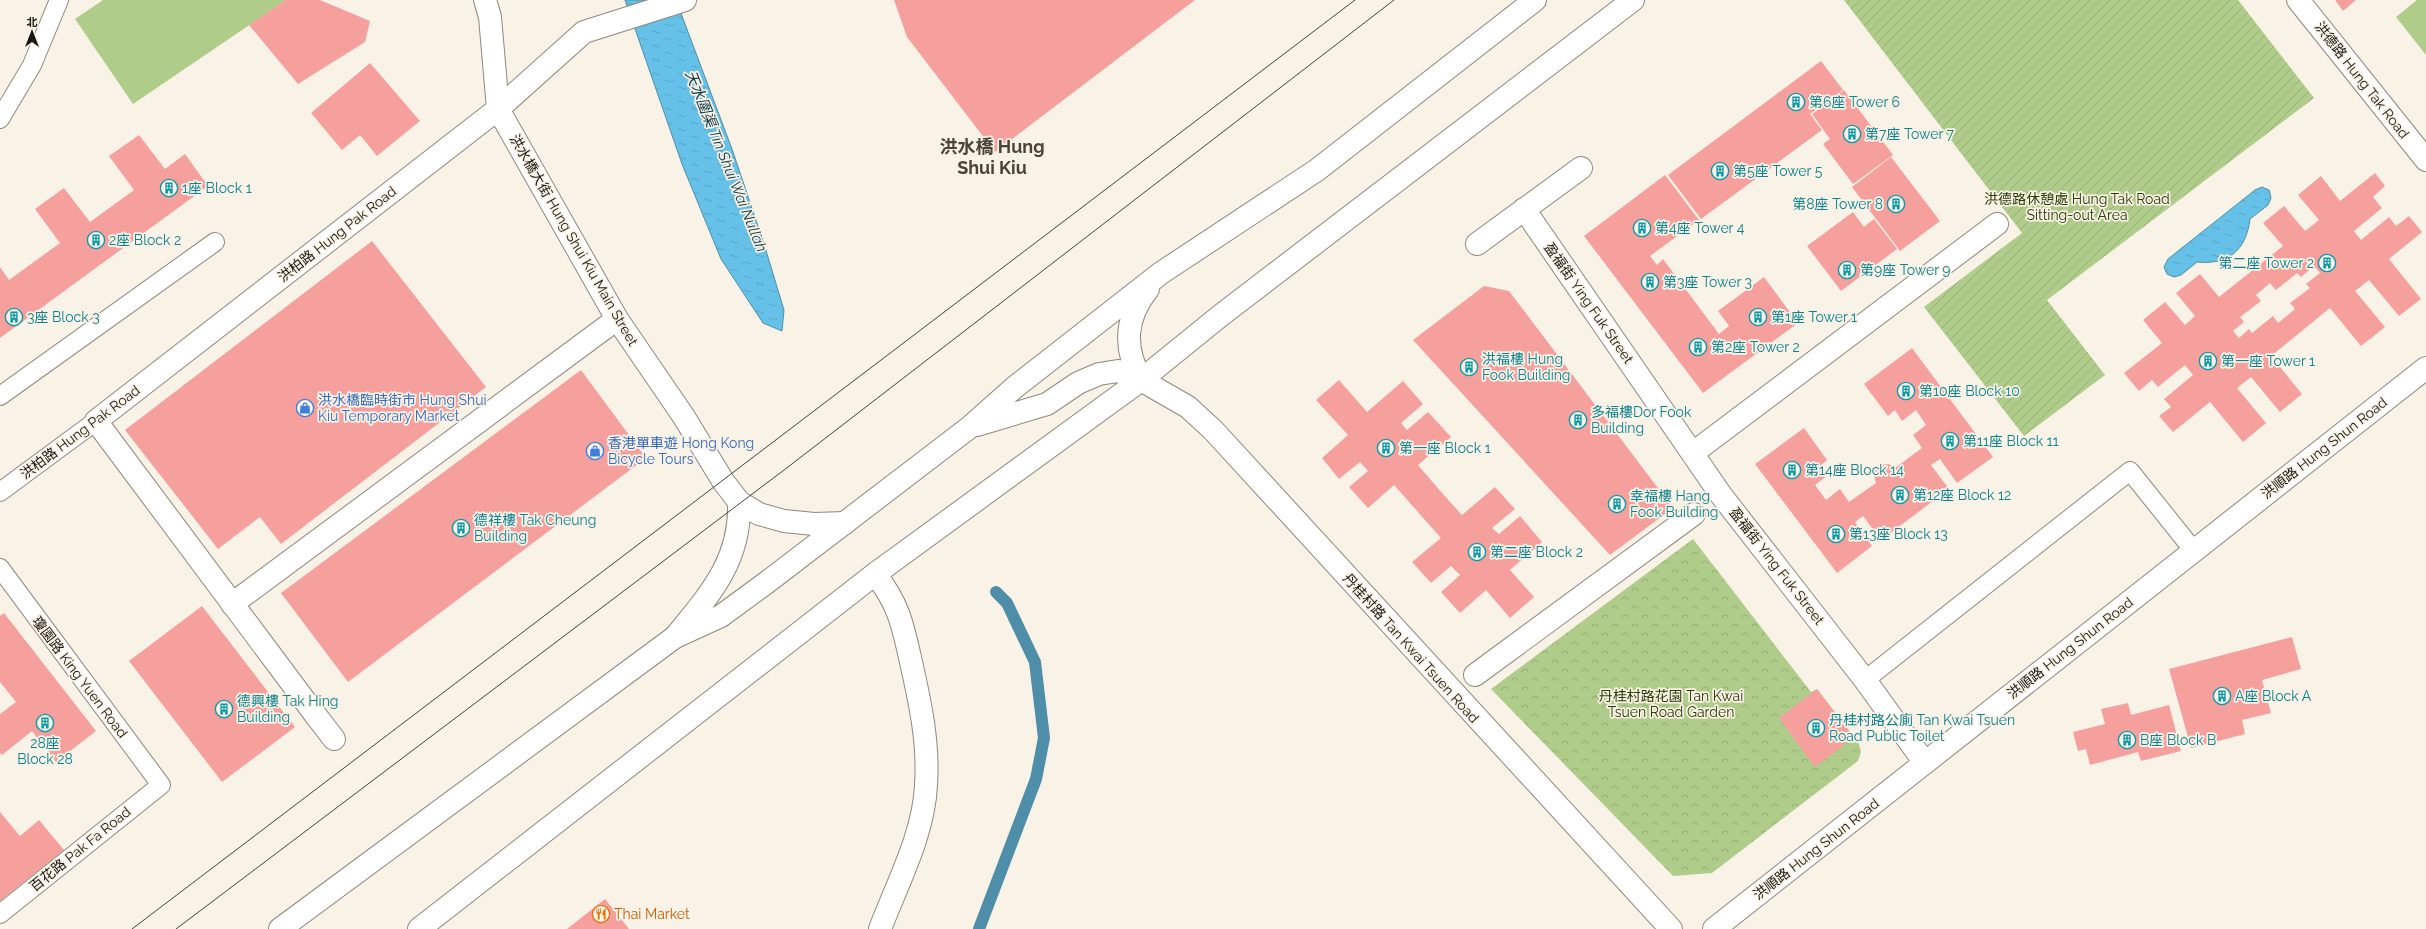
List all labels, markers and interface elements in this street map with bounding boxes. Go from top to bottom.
north arrow [12,12,52,52]
text: 北 [27,16,38,29]
street label: 洪德路 Hung Tak Road [2312,19,2412,141]
water label: 天水圍渠 Tin Shui Wai Nullah [681,67,771,255]
building icon: 第6座 Tower 6 [1786,92,1806,112]
place label: 第6座 Tower 6 [1809,94,1900,110]
building icon: 第7座 Tower 7 [1842,124,1862,144]
place label: 第7座 Tower 7 [1865,126,1955,142]
street label: 洪水橋大街 Hung Shui Kiu Main Street [507,131,641,349]
district label: 洪水橋 Hung Shui Kiu [939,136,1045,178]
building icon: 第5座 Tower 5 [1710,161,1730,181]
place label: 第5座 Tower 5 [1733,163,1823,179]
building icon: 1座 Block 1 [159,178,179,198]
place label: 1座 Block 1 [182,180,252,196]
street label: 洪柏路 Hung Pak Road [275,183,399,285]
park label: 洪德路休憩處 Hung Tak Road Sitting-out Area [1984,191,2170,223]
building icon: 第8座 Tower 8 [1886,194,1906,214]
place label: 第8座 Tower 8 [1792,196,1883,212]
building icon: 第4座 Tower 4 [1632,218,1652,238]
place label: 第4座 Tower 4 [1655,220,1745,236]
building icon: 2座 Block 2 [86,230,106,250]
place label: 2座 Block 2 [109,232,181,248]
street label: 盈福街 Ying Fuk Street [1541,239,1637,367]
building icon: 第二座 Tower 2 [2317,253,2337,273]
place label: 第二座 Tower 2 [2219,255,2314,271]
building icon: 第9座 Tower 9 [1837,260,1857,280]
place label: 第9座 Tower 9 [1860,262,1951,278]
building icon: 第3座 Tower 3 [1640,272,1660,292]
place label: 第3座 Tower 3 [1663,274,1752,290]
building icon: 3座 Block 3 [4,307,24,327]
building icon: 第1座 Tower 1 [1748,307,1768,327]
place label: 3座 Block 3 [27,309,100,325]
place label: 第1座 Tower 1 [1771,309,1857,325]
building icon: 第2座 Tower 2 [1688,337,1708,357]
place label: 第2座 Tower 2 [1711,339,1800,355]
place label: 洪福樓 Hung Fook Building [1482,351,1571,383]
building icon: 第一座 Tower 1 [2198,351,2218,371]
place label: 第一座 Tower 1 [2221,353,2315,369]
building icon: 洪福樓 Hung Fook Building [1459,357,1479,377]
building icon: 第10座 Block 10 [1896,381,1916,401]
street label: 洪柏路 Hung Pak Road [17,382,143,482]
place label: 第10座 Block 10 [1919,383,2020,399]
place label: 洪水橋臨時街市 Hung Shui Kiu Temporary Market [318,392,487,424]
street label: 洪順路 Hung Shun Road [2258,394,2390,502]
shop icon: 洪水橋臨時街市 Hung Shui Kiu Temporary Market [295,398,315,418]
place label: 多福樓Dor Fook Building [1591,404,1692,436]
building icon: 多福樓Dor Fook Building [1568,410,1588,430]
building icon: 第11座 Block 11 [1940,431,1960,451]
place label: 第11座 Block 11 [1963,433,2059,449]
place label: 香港單車遊 Hong Kong Bicycle Tours [608,435,754,467]
building icon: 第一座 Block 1 [1376,438,1396,458]
place label: 第一座 Block 1 [1399,440,1491,456]
shop icon: 香港單車遊 Hong Kong Bicycle Tours [585,441,605,461]
building icon: 第14座 Block 14 [1782,460,1802,480]
place label: 第14座 Block 14 [1805,462,1904,478]
building icon: 第12座 Block 12 [1890,485,1910,505]
place label: 第12座 Block 12 [1913,487,2011,503]
place label: 幸福樓 Hang Fook Building [1630,488,1719,520]
building icon: 幸福樓 Hang Fook Building [1607,494,1627,514]
street label: 盈福街 Ying Fuk Street [1726,504,1828,628]
place label: 德祥樓 Tak Cheung Building [474,512,596,544]
building icon: 德祥樓 Tak Cheung Building [451,518,471,538]
building icon: 第13座 Block 13 [1826,524,1846,544]
place label: 第13座 Block 13 [1849,526,1948,542]
building icon: 第二座 Block 2 [1467,542,1487,562]
place label: 第二座 Block 2 [1490,544,1583,560]
street label: 丹桂村路 Tan Kwai Tsuen Road [1340,570,1482,726]
street label: 洪順路 Hung Shun Road [2004,594,2136,702]
street label: 瓊園路 King Yuen Road [29,613,131,741]
building icon: A座 Block A [2212,686,2232,706]
park label: 丹桂村路花園 Tan Kwai Tsuen Road Garden [1599,688,1743,720]
place label: A座 Block A [2235,688,2312,704]
place label: 德興樓 Tak Hing Building [237,693,338,725]
building icon: 德興樓 Tak Hing Building [214,699,234,719]
place label: 丹桂村路公廁 Tan Kwai Tsuen Road Public Toilet [1829,712,2015,744]
building icon: 28座 Block 28 [35,713,55,733]
building icon: 丹桂村路公廁 Tan Kwai Tsuen Road Public Toilet [1806,718,1826,738]
building icon: B座 Block B [2117,730,2137,750]
place label: B座 Block B [2140,732,2216,748]
place label: 28座 Block 28 [17,735,73,767]
street label: 洪順路 Hung Shun Road [1750,795,1882,903]
street label: 百花路 Pak Fa Road [26,803,134,895]
restaurant icon: Thai Market [591,904,611,924]
place label: Thai Market [614,906,690,922]

